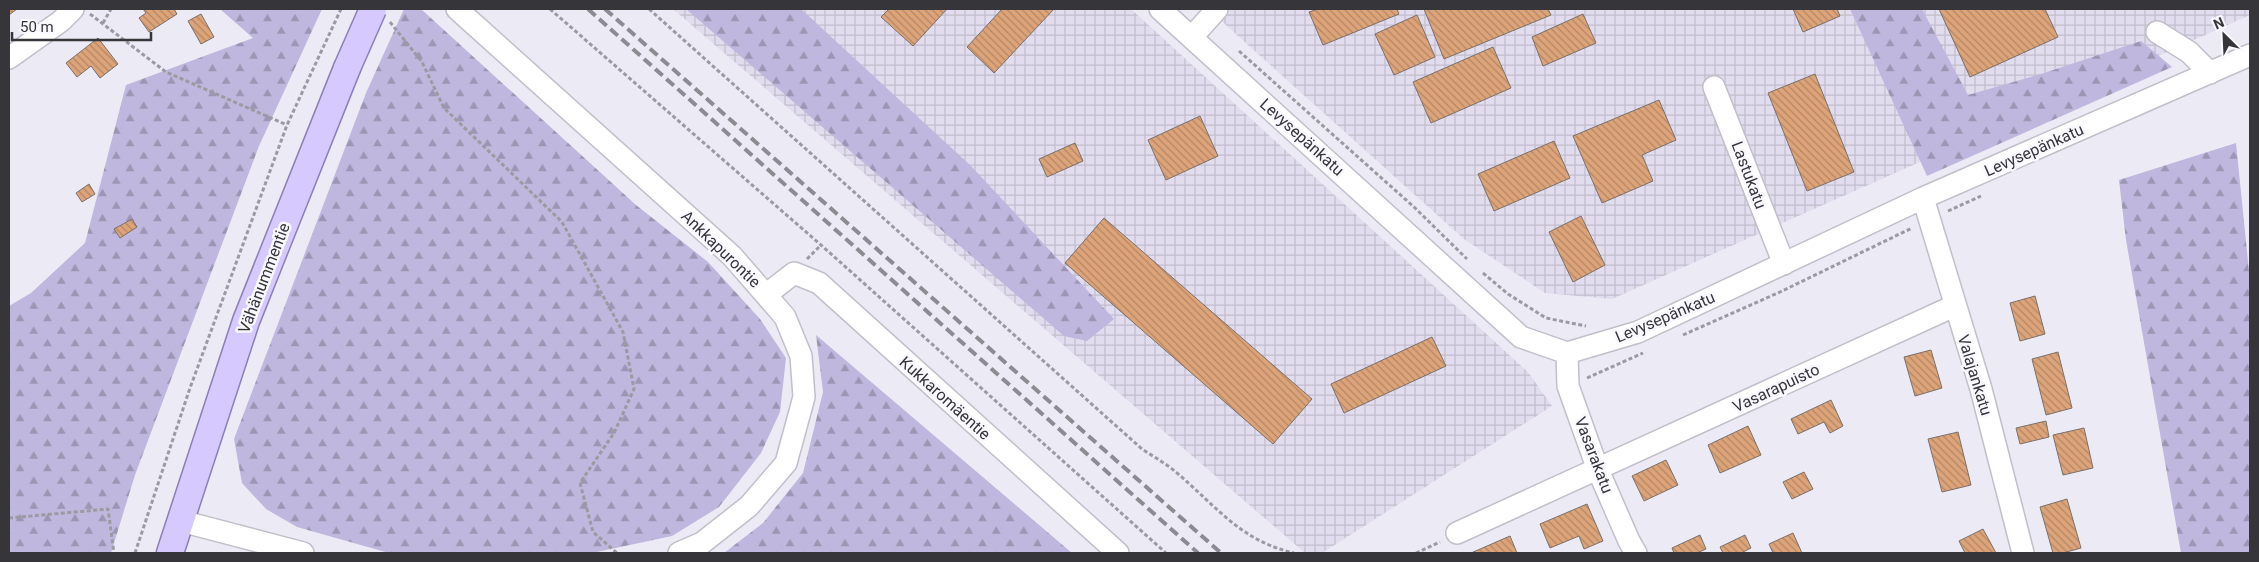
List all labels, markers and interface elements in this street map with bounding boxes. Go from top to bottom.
scale bar [12,10,151,42]
north arrow [2199,10,2249,60]
text: N [2211,14,2226,32]
text: 50 m [20,18,54,36]
street label: Levysepänkatu [1256,94,1348,180]
street label: Levysepänkatu [1982,120,2086,180]
street label: Lastukatu [1727,139,1771,211]
street label: Ankkapurontie [677,206,765,292]
street label: Vähänummentie [234,220,294,336]
street label: Levysepänkatu [1612,287,1718,347]
street label: Valajankatu [1954,332,1996,418]
street label: Kukkaromäentie [896,352,994,444]
street label: Vasarapuisto [1730,360,1822,416]
street label: Vasarakatu [1571,414,1617,496]

